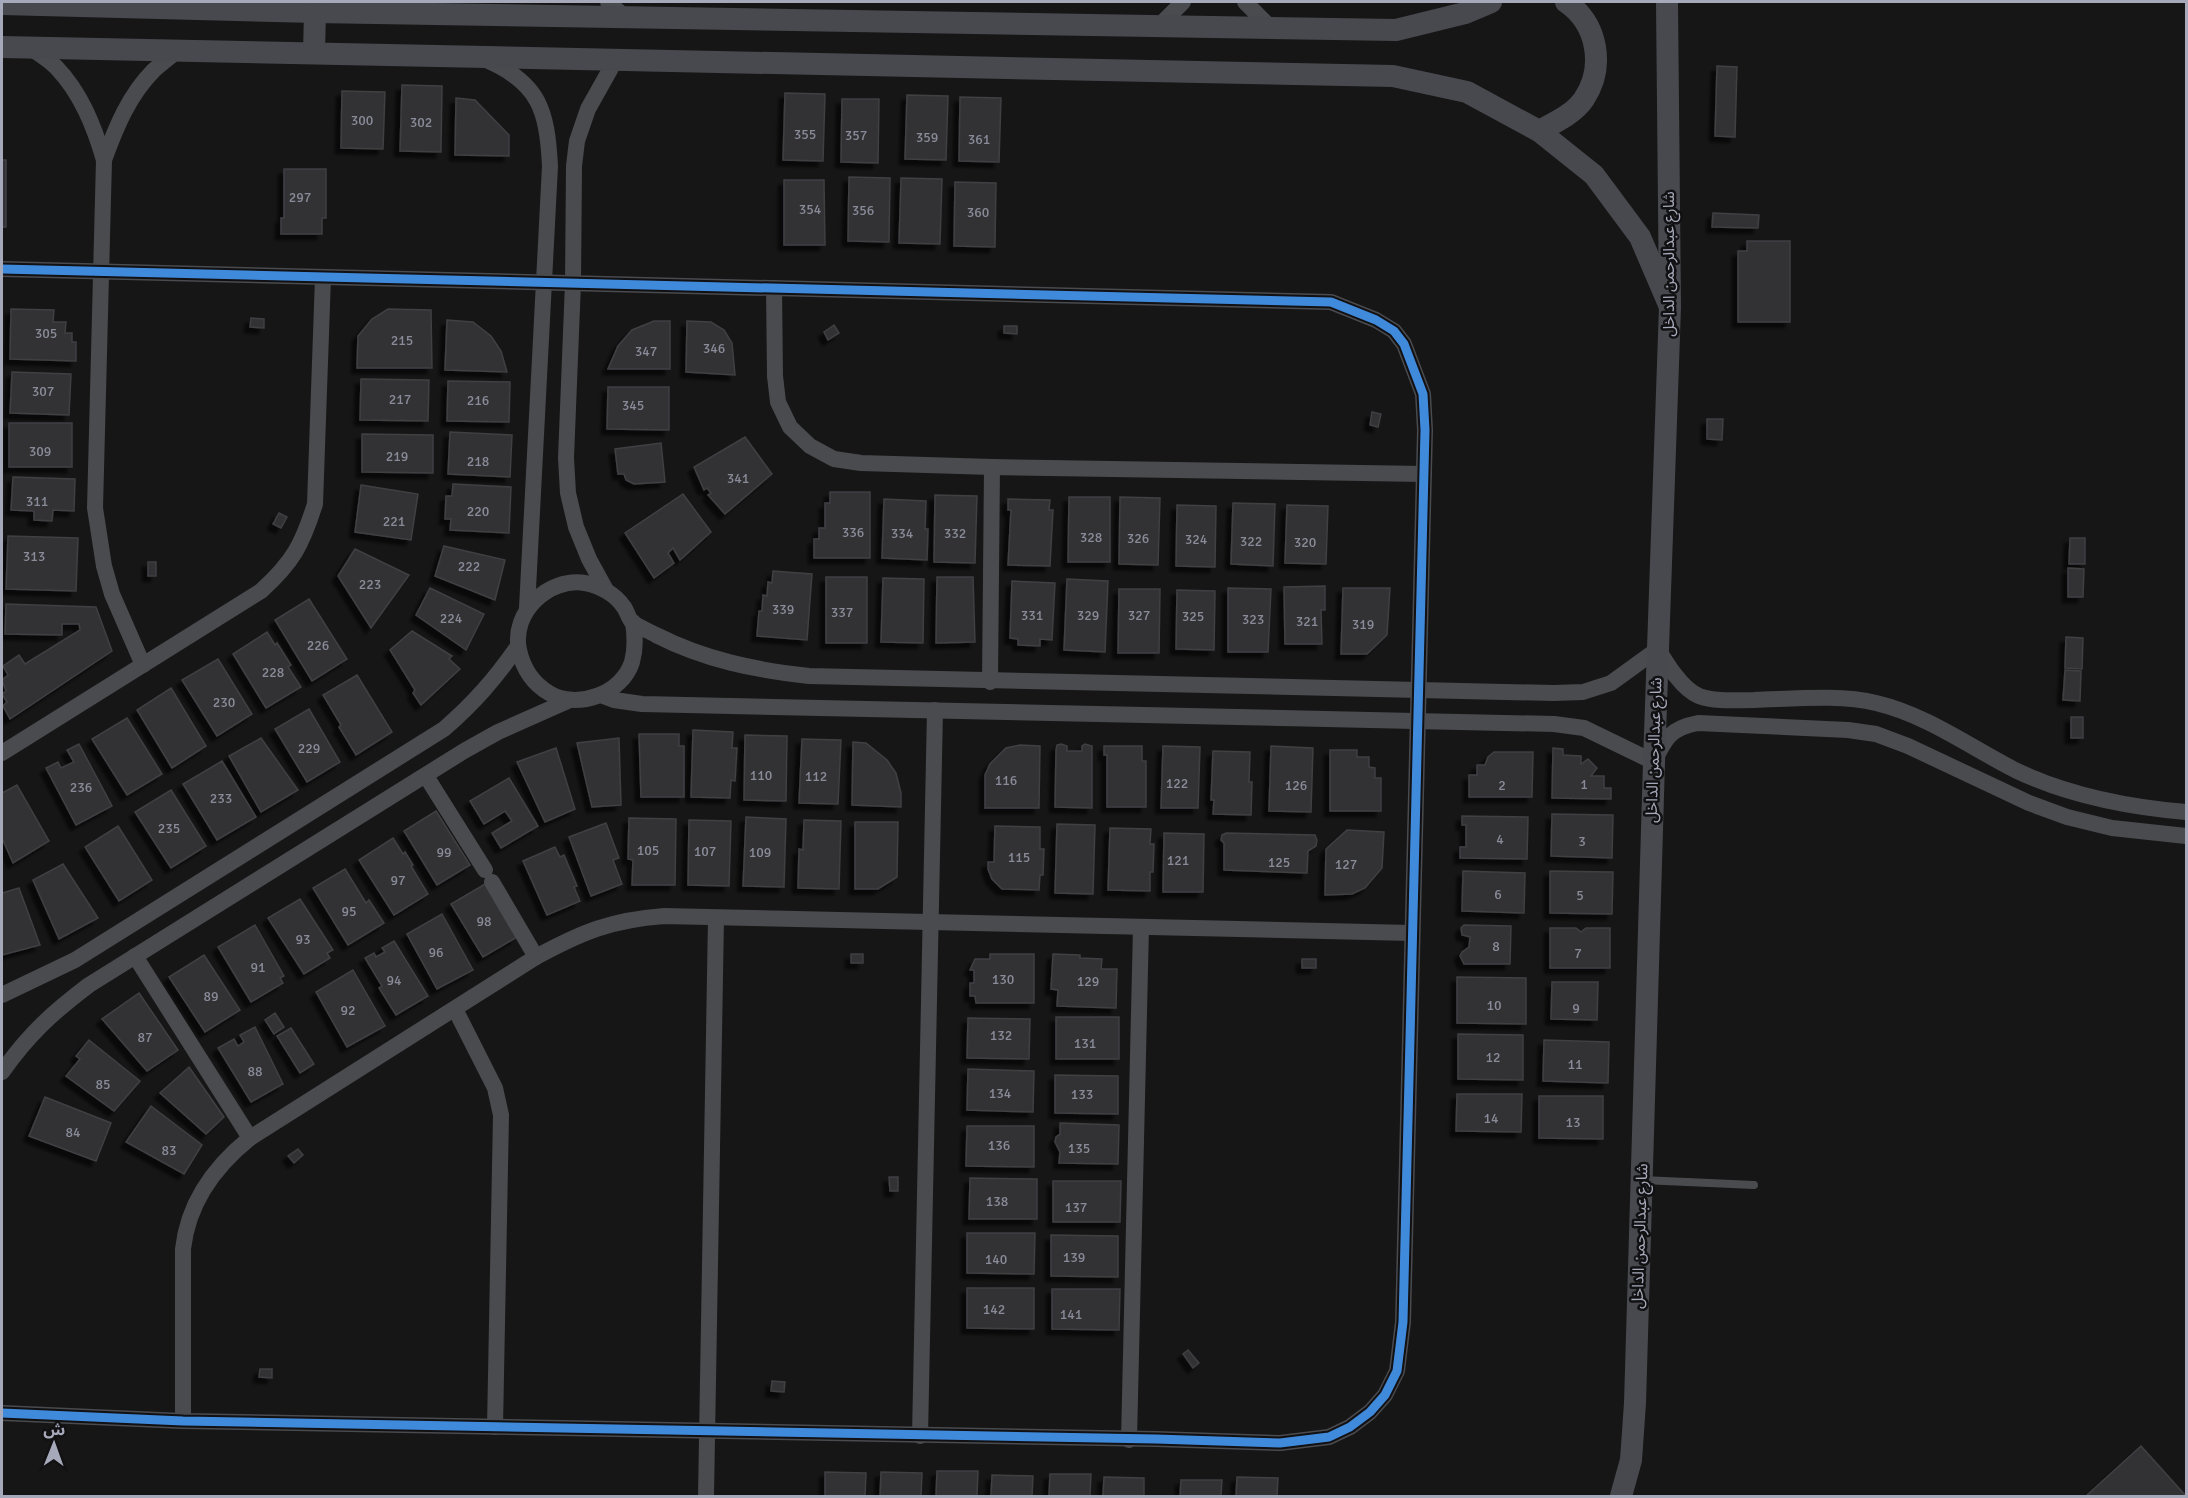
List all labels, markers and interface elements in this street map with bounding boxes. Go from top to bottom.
house number: 300 [351,112,373,129]
house number: 302 [410,114,432,131]
house number: 355 [794,126,816,143]
house number: 357 [845,127,867,144]
house number: 359 [916,129,938,146]
house number: 361 [968,131,990,148]
house number: 297 [289,189,311,206]
street label: شارع عبدالرحمن الداخل [1659,191,1681,337]
house number: 354 [799,201,822,218]
house number: 356 [852,202,874,219]
house number: 360 [967,204,989,221]
house number: 305 [35,325,57,342]
house number: 215 [391,332,413,349]
house number: 346 [703,340,725,357]
house number: 347 [635,343,657,360]
house number: 307 [32,383,54,400]
house number: 217 [389,391,411,408]
house number: 216 [467,392,489,409]
house number: 345 [622,397,644,414]
house number: 309 [29,443,51,460]
house number: 219 [386,448,408,465]
house number: 218 [467,453,489,470]
house number: 341 [727,470,749,487]
house number: 311 [26,493,48,510]
house number: 220 [467,503,489,520]
house number: 221 [383,513,405,530]
house number: 336 [842,524,864,541]
house number: 334 [891,525,914,542]
house number: 332 [944,525,966,542]
house number: 328 [1080,529,1102,546]
house number: 326 [1127,530,1149,547]
house number: 324 [1185,531,1208,548]
house number: 322 [1240,533,1262,550]
house number: 320 [1294,534,1316,551]
house number: 313 [23,548,45,565]
house number: 222 [458,558,480,575]
house number: 223 [359,576,381,593]
house number: 339 [772,601,794,618]
house number: 337 [831,604,853,621]
house number: 331 [1021,607,1043,624]
house number: 329 [1077,607,1099,624]
house number: 327 [1128,607,1150,624]
house number: 325 [1182,608,1204,625]
house number: 224 [440,610,463,627]
house number: 323 [1242,611,1264,628]
house number: 321 [1296,613,1318,630]
house number: 319 [1352,616,1374,633]
house number: 226 [307,637,329,654]
house number: 228 [262,664,284,681]
street label: شارع عبدالرحمن الداخل [1641,677,1669,823]
house number: 230 [213,694,235,711]
house number: 229 [298,740,320,757]
house number: 110 [750,767,772,784]
house number: 112 [805,768,827,785]
house number: 116 [995,772,1017,789]
house number: 122 [1166,775,1188,792]
house number: 1 [1580,776,1588,793]
house number: 126 [1285,777,1307,794]
house number: 2 [1498,777,1506,794]
house number: 236 [70,779,92,796]
house number: 233 [210,790,232,807]
house number: 235 [158,820,180,837]
house number: 4 [1496,831,1504,848]
house number: 3 [1578,833,1586,850]
house number: 105 [637,842,659,859]
house number: 107 [694,843,716,860]
house number: 99 [436,844,452,861]
house number: 109 [749,844,771,861]
house number: 115 [1008,849,1030,866]
house number: 121 [1167,852,1189,869]
house number: 125 [1268,854,1290,871]
house number: 127 [1335,856,1357,873]
house number: 97 [390,872,406,889]
house number: 6 [1494,886,1502,903]
house number: 5 [1576,887,1584,904]
house number: 95 [341,903,357,920]
house number: 98 [476,913,492,930]
house number: 93 [295,931,311,948]
house number: 8 [1492,938,1500,955]
house number: 96 [428,944,444,961]
house number: 7 [1574,945,1582,962]
house number: 91 [250,959,266,976]
house number: 130 [992,971,1014,988]
house number: 94 [386,972,402,989]
house number: 129 [1077,973,1099,990]
house number: 89 [203,988,219,1005]
house number: 10 [1486,997,1502,1014]
house number: 9 [1572,1000,1580,1017]
house number: 92 [340,1002,356,1019]
house number: 132 [990,1027,1012,1044]
house number: 87 [137,1029,153,1046]
house number: 131 [1074,1035,1096,1052]
house number: 12 [1485,1049,1501,1066]
house number: 11 [1567,1056,1583,1073]
house number: 88 [247,1063,263,1080]
house number: 85 [95,1076,111,1093]
house number: 134 [989,1085,1012,1102]
house number: 133 [1071,1086,1093,1103]
house number: 14 [1483,1110,1499,1127]
house number: 13 [1565,1114,1581,1131]
house number: 84 [65,1124,81,1141]
house number: 136 [988,1137,1010,1154]
house number: 135 [1068,1140,1090,1157]
house number: 83 [161,1142,177,1159]
street label: شارع عبدالرحمن الداخل [1627,1163,1655,1309]
house number: 138 [986,1193,1008,1210]
house number: 137 [1065,1199,1087,1216]
house number: 139 [1063,1249,1085,1266]
house number: 140 [985,1251,1007,1268]
house number: 142 [983,1301,1005,1318]
house number: 141 [1060,1306,1082,1323]
north arrow [24,1414,84,1474]
text: ش [43,1420,65,1440]

